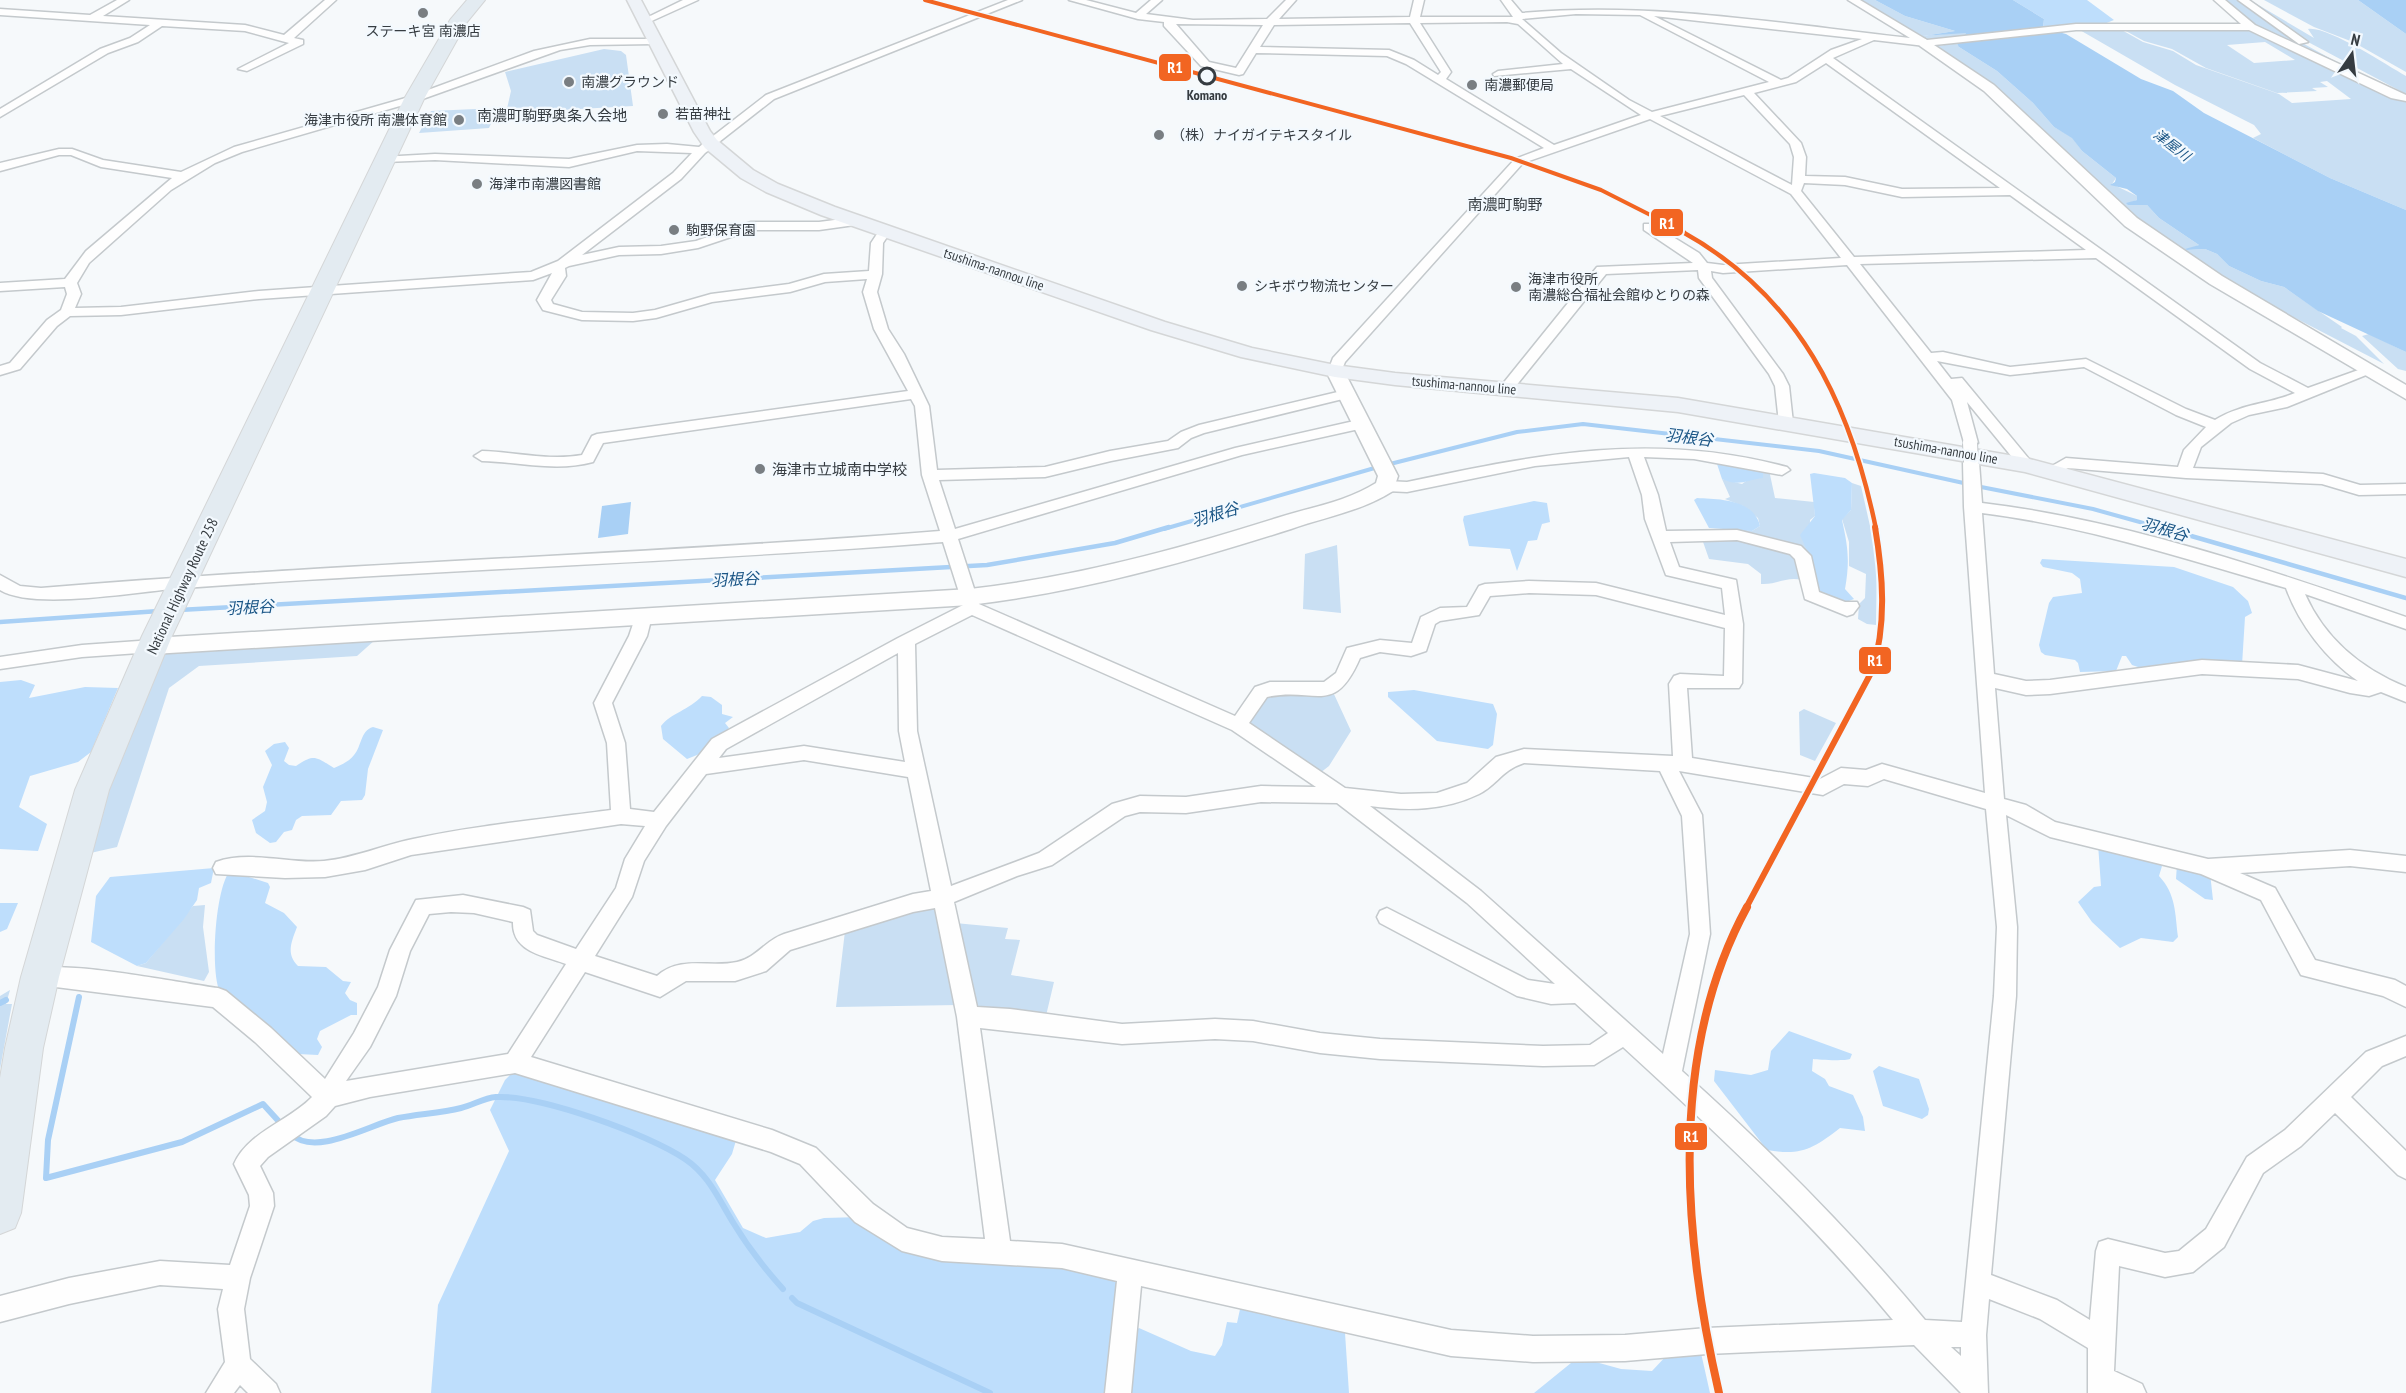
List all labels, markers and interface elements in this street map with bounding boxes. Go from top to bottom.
marker: ステーキ宮 南濃店 [416,6,430,20]
place label: ステーキ宮 南濃店 [366,22,480,40]
north arrow [2322,24,2382,84]
text: N [2349,29,2362,50]
line badge: R1 [1158,53,1192,82]
text: R1 [1167,57,1183,77]
marker: Komano [1198,67,1216,85]
place label: 南濃グラウンド [581,73,679,91]
marker: 南濃グラウンド [562,75,576,89]
place label: 南濃郵便局 [1484,76,1554,94]
marker: 南濃郵便局 [1465,78,1479,92]
place label: Komano [1187,86,1227,104]
place label: 若苗神社 [675,105,731,123]
district label: 南濃町駒野奥条入会地 [477,106,627,125]
marker: 若苗神社 [656,107,670,121]
place label: 海津市役所 南濃体育館 [304,111,447,129]
marker: 海津市役所 南濃体育館 [452,113,466,127]
water label: 津屋川 [2150,125,2196,166]
place label: （株）ナイガイテキスタイル [1171,126,1352,144]
marker: （株）ナイガイテキスタイル [1152,128,1166,142]
place label: 海津市南濃図書館 [489,175,601,193]
marker: 海津市南濃図書館 [470,177,484,191]
district label: 南濃町駒野 [1467,195,1543,214]
line badge: R1 [1650,208,1684,237]
text: R1 [1659,213,1675,233]
place label: 駒野保育園 [686,221,756,239]
marker: 駒野保育園 [667,223,681,237]
street label: tsushima-nannou line [942,243,1047,295]
place label: 海津市役所 南濃総合福祉会館ゆとりの森 [1528,270,1710,304]
place label: シキボウ物流センター [1254,277,1394,295]
marker: シキボウ物流センター [1235,279,1249,293]
marker: 海津市役所 南濃総合福祉会館ゆとりの森 [1509,280,1523,294]
street label: tsushima-nannou line [1411,371,1517,399]
water label: 羽根谷 [1664,424,1716,450]
street label: tsushima-nannou line [1893,432,1999,468]
place label: 海津市立城南中学校 [772,460,907,479]
marker: 海津市立城南中学校 [753,462,767,476]
water label: 羽根谷 [1189,497,1243,530]
water label: 羽根谷 [2139,513,2193,546]
street label: National Highway Route 258 [142,515,222,657]
water label: 羽根谷 [711,568,761,590]
water label: 羽根谷 [226,596,276,618]
line badge: R1 [1858,646,1892,675]
text: R1 [1867,650,1883,670]
line badge: R1 [1674,1122,1708,1151]
text: R1 [1683,1126,1699,1146]

